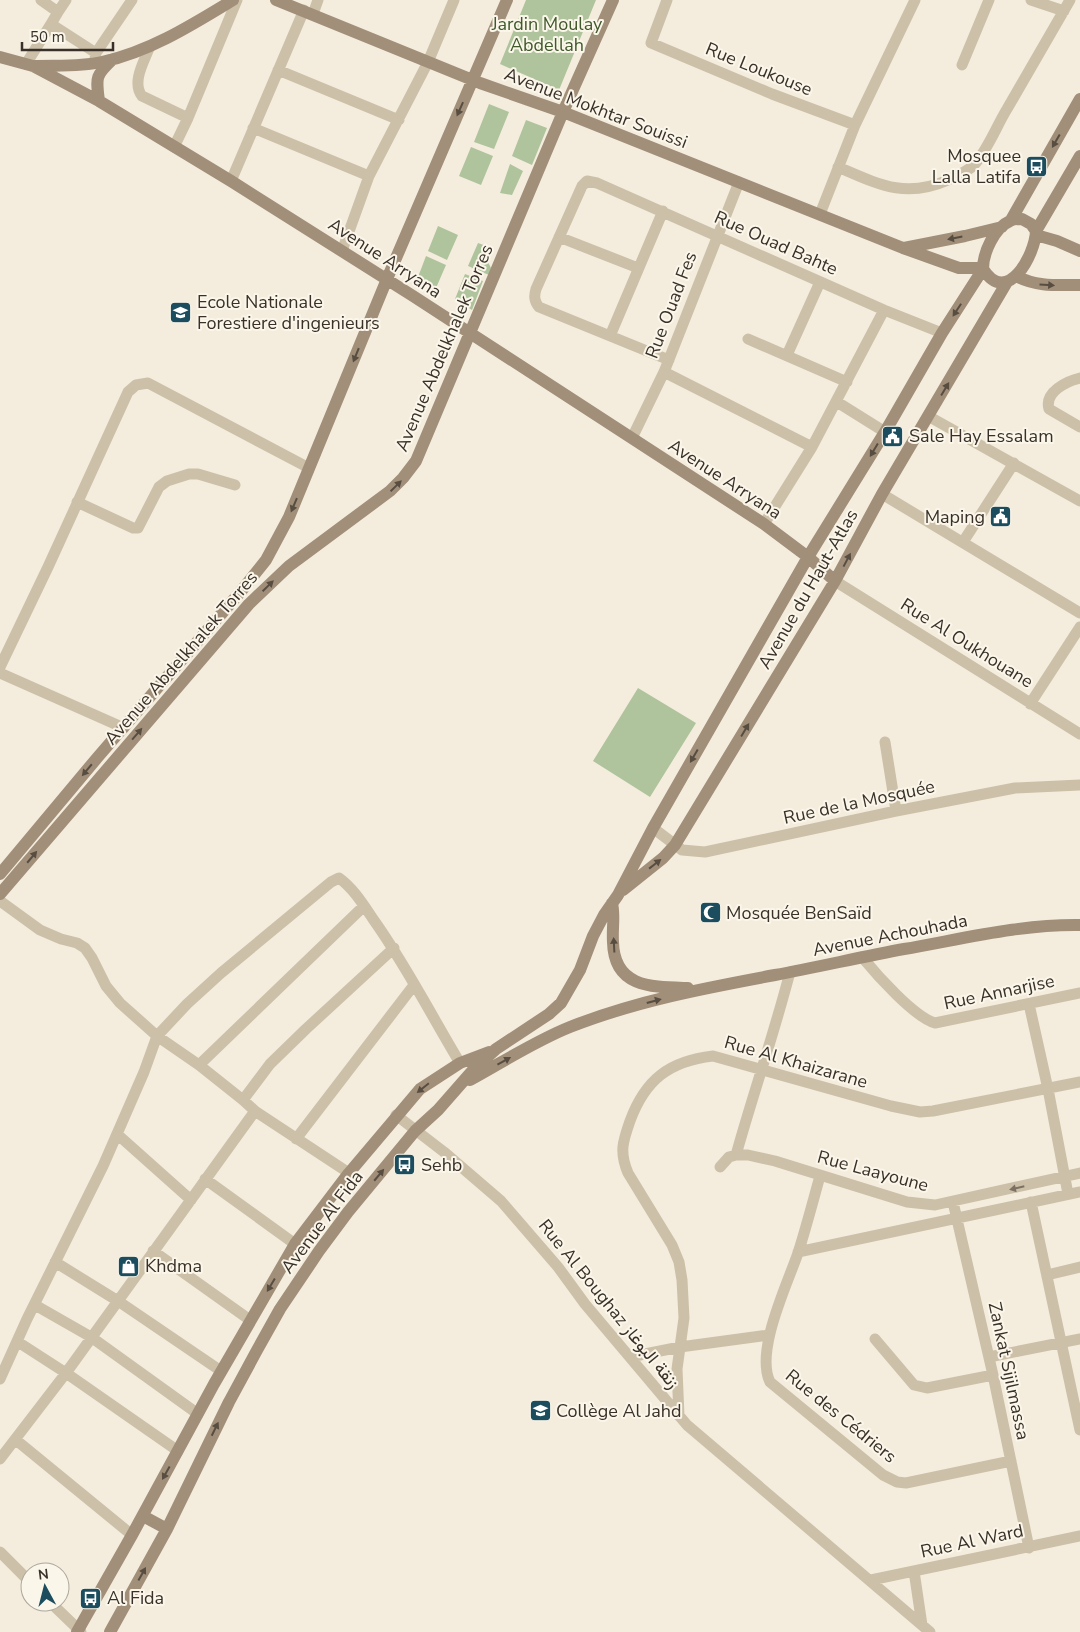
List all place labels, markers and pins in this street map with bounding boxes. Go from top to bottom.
place label: Mosquee Lalla Latifa [932,144,1021,189]
bus stop icon: Mosquee Lalla Latifa [1025,154,1049,178]
place label: Ecole Nationale Forestiere d'ingenieurs [197,290,380,335]
school or university icon: Ecole Nationale Forestiere d'ingenieurs [169,300,193,324]
public building icon: Sale Hay Essalam [881,424,905,448]
place label: Sale Hay Essalam [909,424,1054,448]
place label: Maping [925,505,985,529]
public building icon: Maping [989,505,1013,529]
mosque icon: Mosquée BenSaïd [698,901,722,925]
place label: Mosquée BenSaïd [726,901,872,925]
bus stop icon: Sehb [393,1153,417,1177]
place label: Sehb [421,1153,462,1177]
shop icon: Khdma [117,1254,141,1278]
place label: Khdma [145,1254,202,1278]
school or university icon: Collège Al Jahd [528,1399,552,1423]
place label: Collège Al Jahd [556,1399,682,1423]
bus stop icon: Al Fida [79,1586,103,1610]
place label: Al Fida [107,1586,164,1610]

